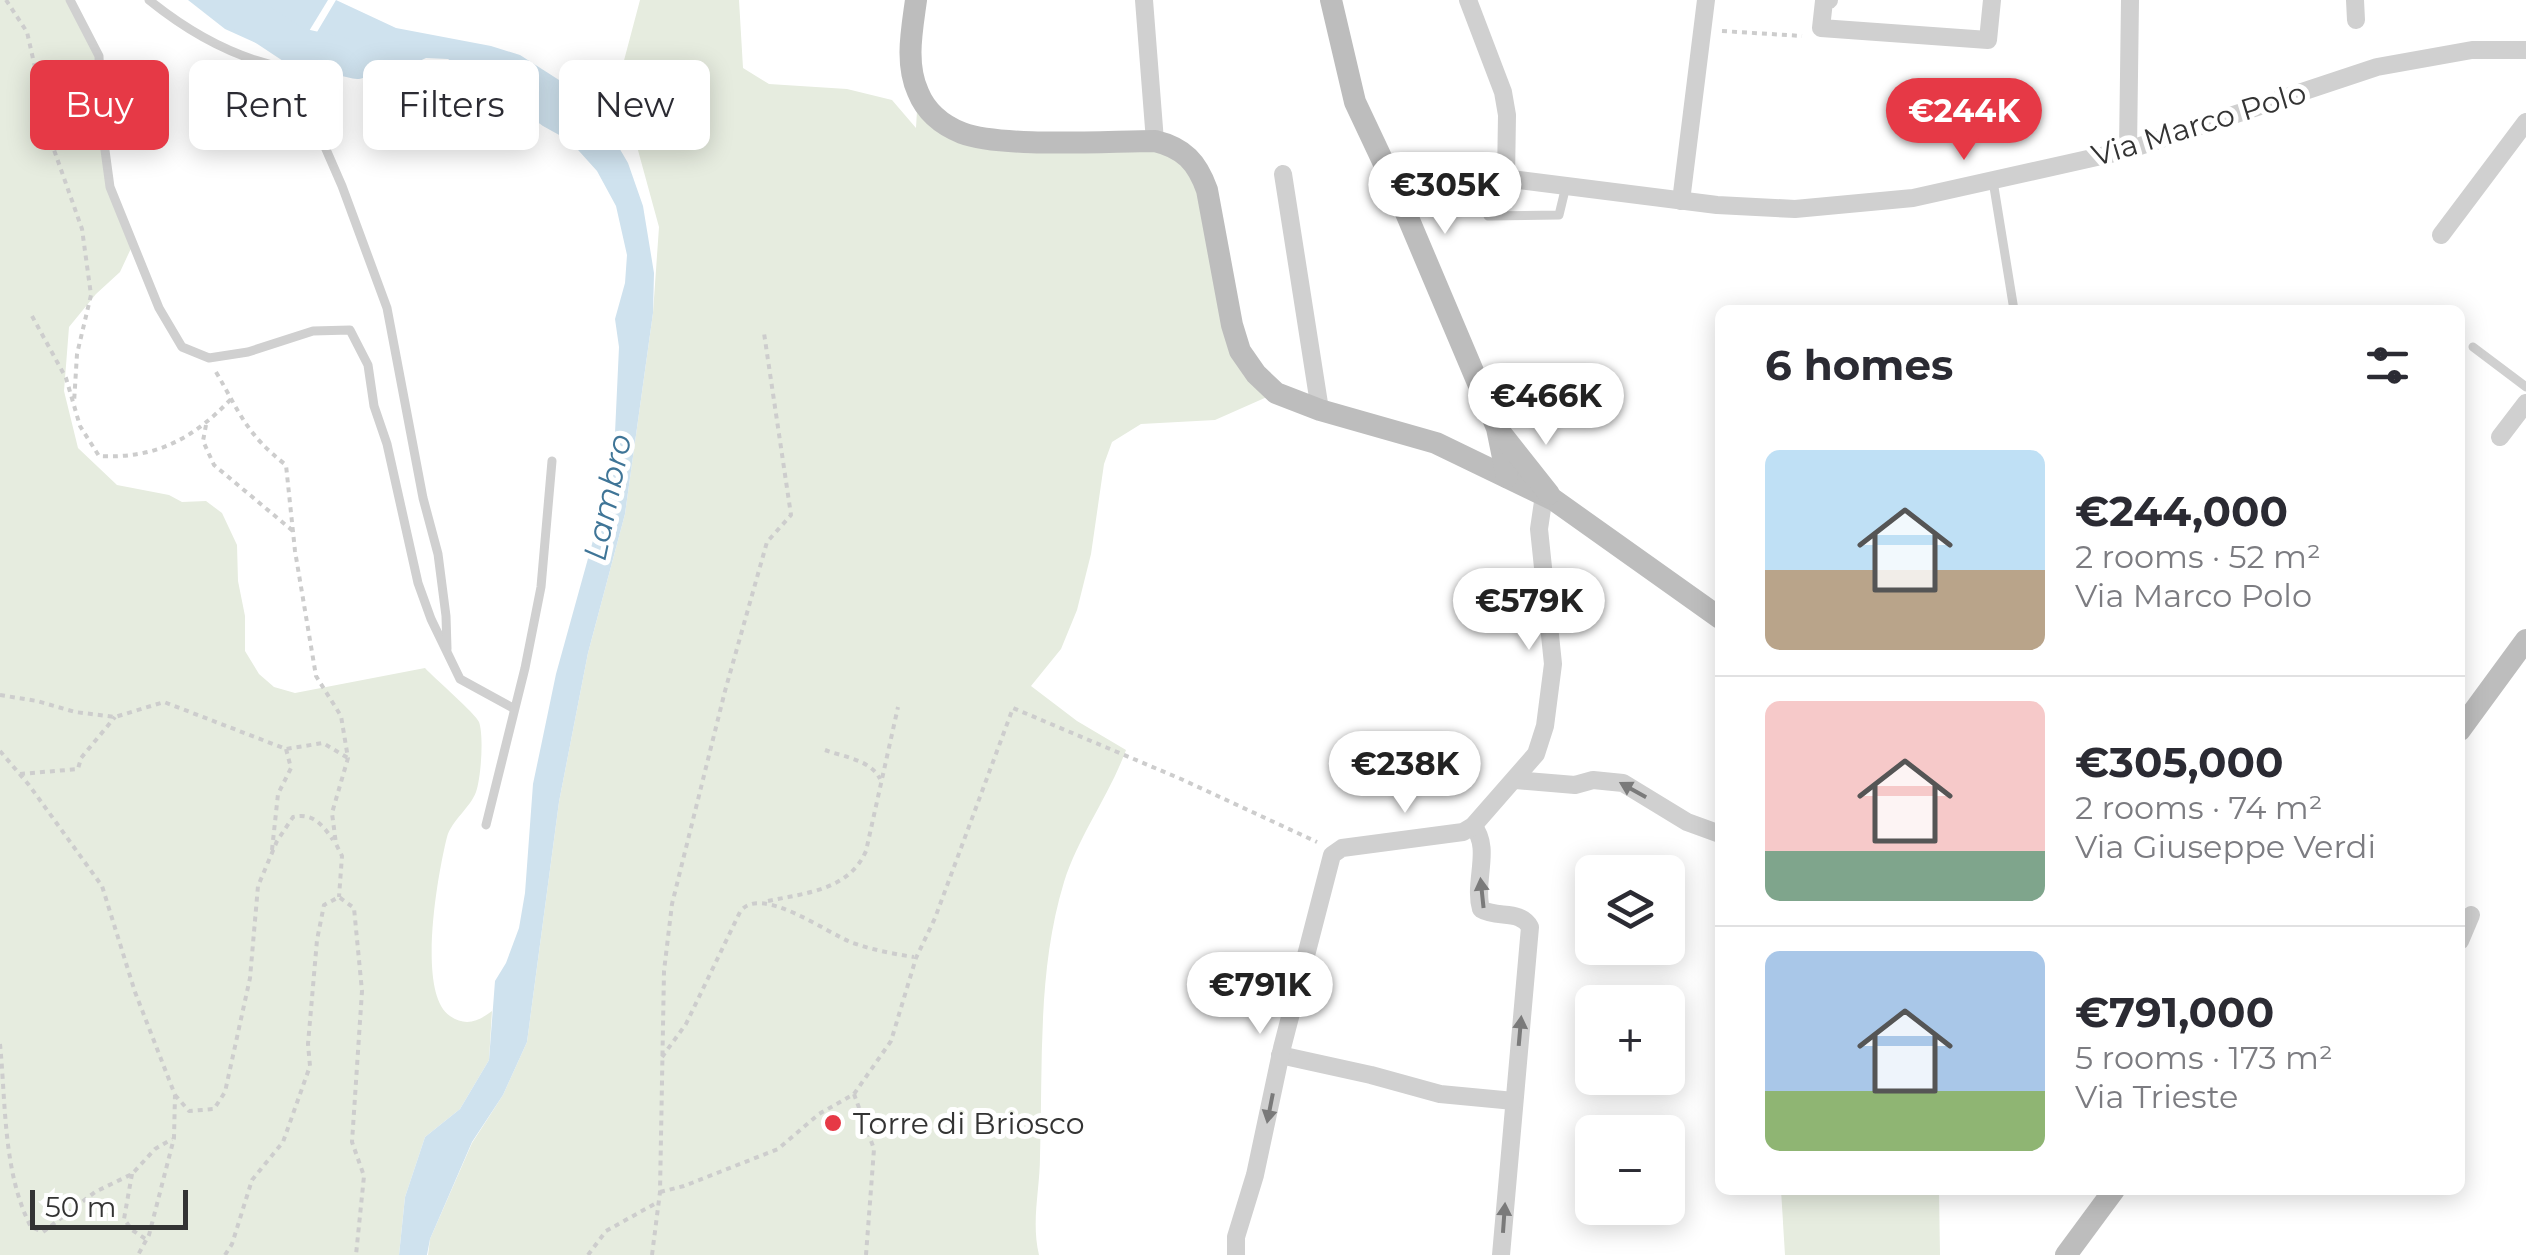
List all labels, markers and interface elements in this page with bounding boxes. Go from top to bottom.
chip: Buy [30,60,169,150]
chip: Rent [189,60,343,150]
chip: Filters [363,60,539,150]
chip: New [559,60,710,150]
street label: Via Marco Polo [2087,74,2311,174]
pin: €244K [1894,78,2034,163]
text: €244K [1908,91,2020,130]
pin: €305K [1375,152,1515,237]
text: €305K [1390,165,1500,204]
icon: filters [2360,338,2415,393]
text: 6 homes [1765,339,1953,391]
pin: €466K [1476,363,1616,448]
text: €466K [1490,376,1602,415]
water label: Lambro [575,430,639,564]
text: €244,000 [2075,485,2288,537]
icon: home [1845,490,1965,610]
text: 2 rooms · 52 m² [2075,537,2321,576]
pin: €579K [1459,568,1599,653]
text: Via Marco Polo [2075,576,2312,615]
text: €579K [1475,581,1583,620]
pin: €238K [1335,731,1475,816]
text: €305,000 [2075,736,2283,788]
icon: home [1845,741,1965,861]
text: €238K [1351,744,1459,783]
one-way arrow [1619,782,1648,799]
text: 2 rooms · 74 m² [2075,788,2323,827]
text: Via Giuseppe Verdi [2075,827,2376,866]
map controls [1575,855,1685,1225]
button: layers [1575,855,1685,965]
one-way arrow [1473,877,1489,909]
pin: €791K [1190,952,1330,1037]
text: €791K [1209,965,1311,1004]
button: + [1575,985,1685,1095]
text: €791,000 [2075,986,2274,1038]
icon: home [1845,991,1965,1111]
one-way arrow [1512,1015,1528,1047]
text: 5 rooms · 173 m² [2075,1038,2333,1077]
text: Via Trieste [2075,1077,2238,1116]
one-way arrow [1261,1093,1277,1124]
place label: Torre di Briosco [853,1105,1084,1142]
marker: Torre di Briosco [822,1112,844,1134]
button: − [1575,1115,1685,1225]
scale bar [30,1185,188,1230]
text: 50 m [45,1190,116,1224]
one-way arrow [1496,1202,1512,1234]

